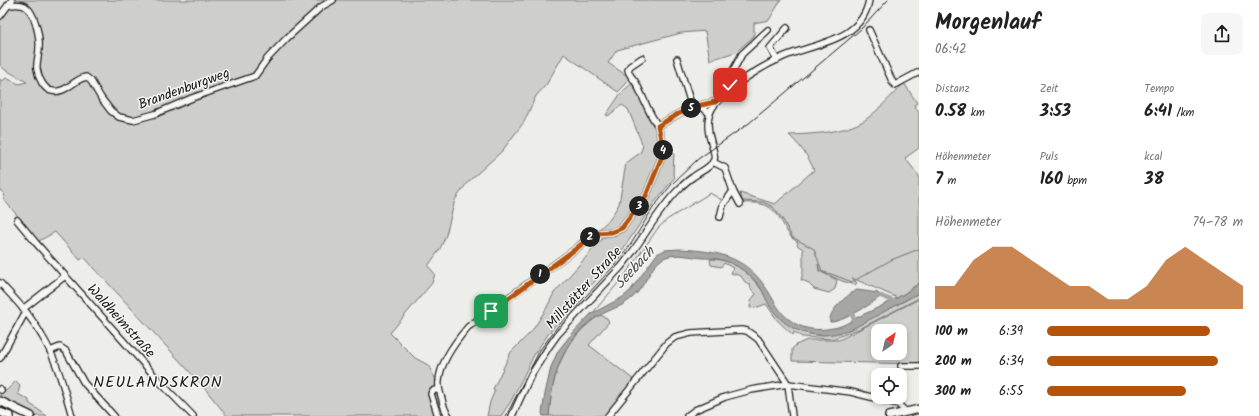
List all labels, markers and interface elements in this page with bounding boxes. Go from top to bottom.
text: Morgenlauf [935,6,1040,41]
button: share [1201,13,1243,55]
text: 06:42 [935,39,967,60]
street label: Brandenburgweg [135,62,233,116]
pin [713,68,747,102]
icon: check [719,74,741,96]
text: Distanz [935,80,970,98]
text: Zeit [1040,80,1058,98]
text: Tempo [1144,80,1174,98]
pin: 5 [681,98,701,118]
text: 0.58 [935,98,966,125]
text: 3:53 [1040,98,1071,125]
text: 6:41 [1144,98,1172,125]
text: 5 [688,99,694,117]
text: km [966,104,985,122]
text: /km [1172,104,1194,122]
pin: 4 [653,140,673,160]
text: 4 [660,141,666,159]
text: Höhenmeter [935,148,991,166]
text: Puls [1040,148,1058,166]
text: kcal [1144,148,1162,166]
text: 7 [935,166,943,193]
text: 160 [1040,166,1063,193]
text: 38 [1144,166,1164,193]
text: m [943,172,956,190]
text: bpm [1063,172,1087,190]
pin: 3 [629,196,649,216]
text: 3 [636,197,642,215]
text: Höhenmeter [935,212,1001,233]
text: 74–78 m [1193,212,1243,233]
pin: 2 [580,227,600,247]
text: 2 [587,228,593,246]
water label: Seebach [609,240,663,295]
street label: Millstätter Straße [541,241,628,334]
pin: 1 [530,264,550,284]
text: 1 [538,265,542,283]
street label: Waldheimstraße [82,279,161,364]
pin [474,294,508,328]
icon: arrive [480,300,502,322]
text: 100 m [935,321,968,342]
text: 6:39 [999,321,1023,342]
north arrow [871,324,907,360]
map controls [871,324,907,404]
text: 200 m [935,351,972,372]
text: 6:34 [999,351,1024,372]
button: locate [871,368,907,404]
district label: NEULANDSKRON [93,370,223,395]
text: 300 m [935,381,971,402]
text: 6:55 [999,381,1023,402]

